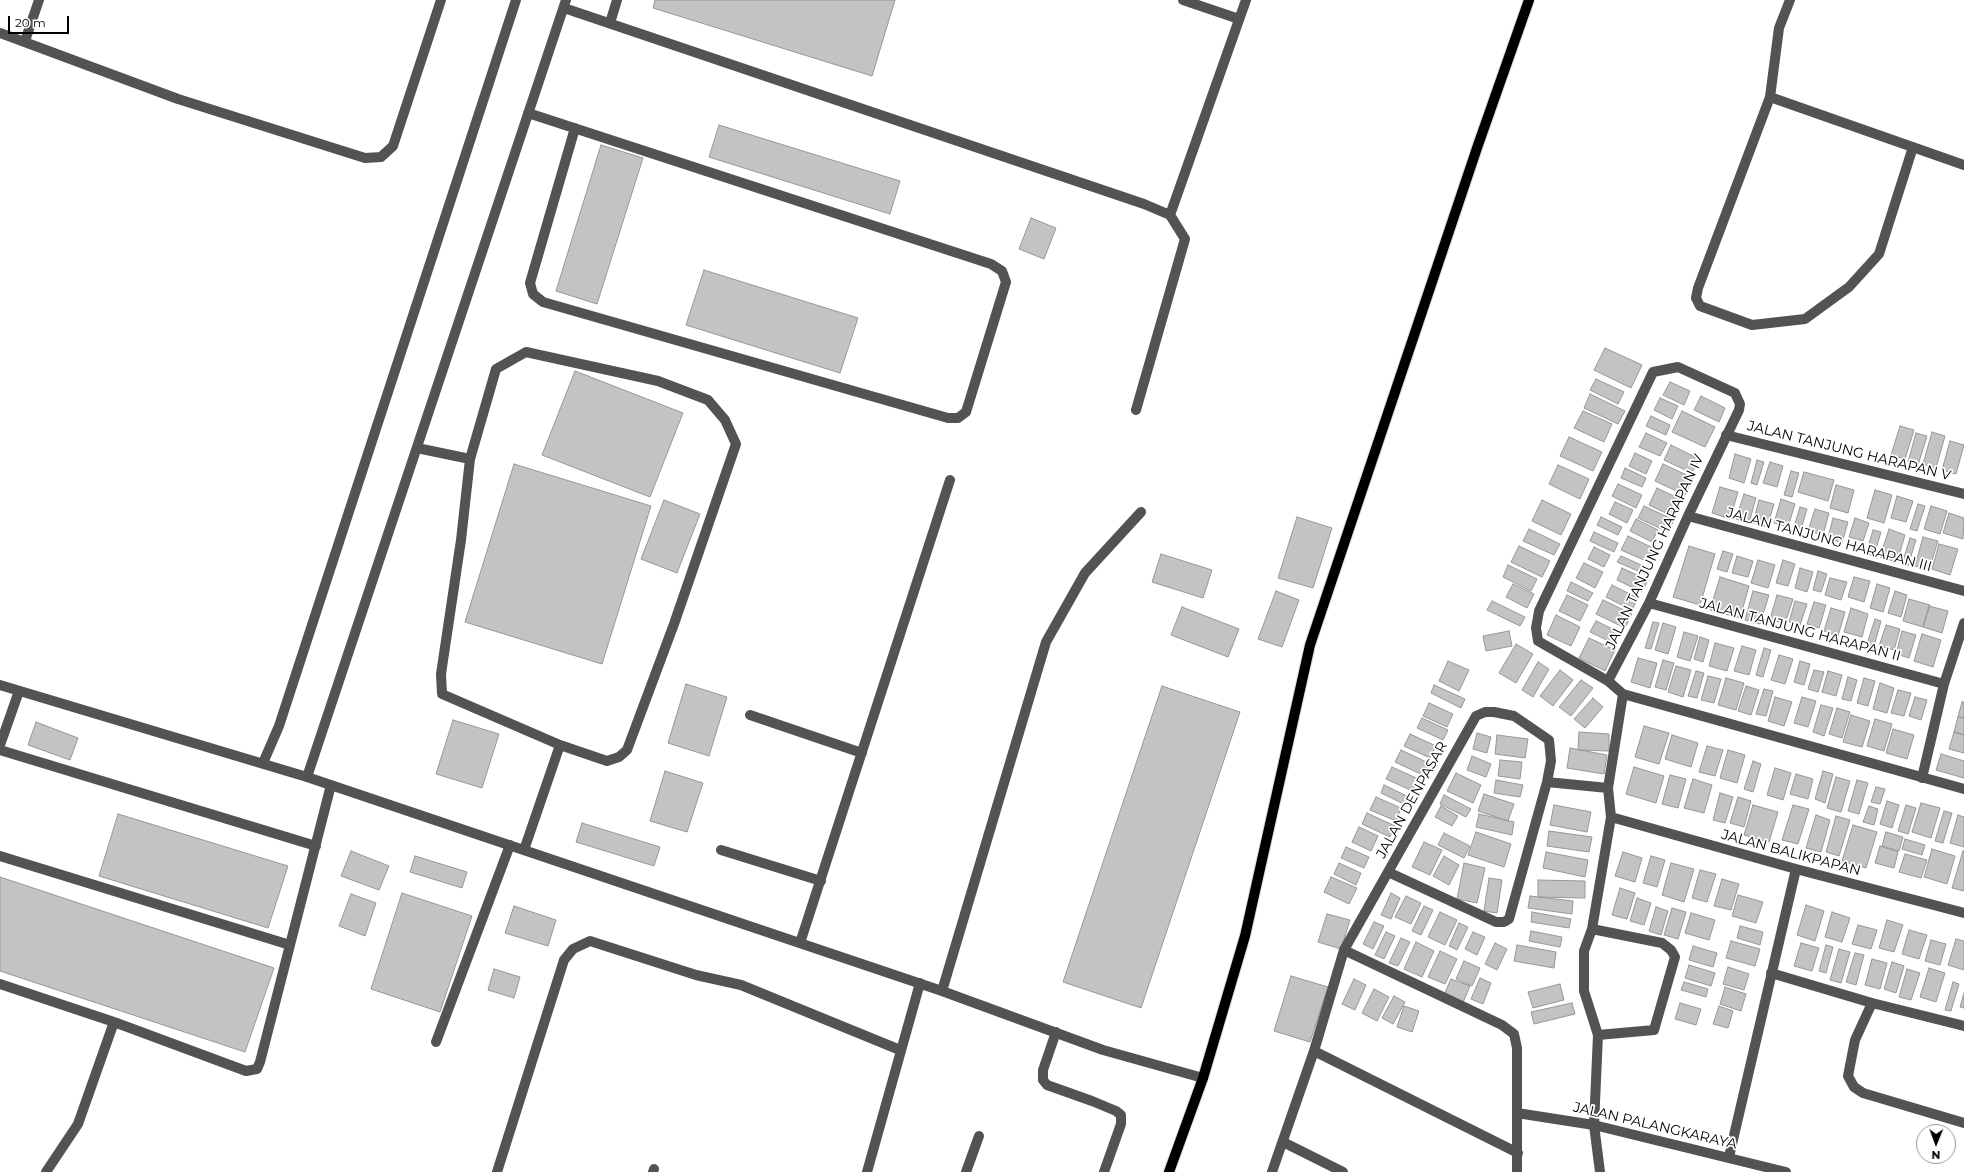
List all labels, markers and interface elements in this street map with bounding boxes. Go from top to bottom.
scale bar [10,8,71,34]
text: 20 m [15,15,46,30]
street label: JALAN TANJUNG HARAPAN V [1746,418,1952,484]
street label: JALAN TANJUNG HARAPAN IV [1602,452,1708,652]
street label: JALAN TANJUNG HARAPAN III [1724,504,1934,576]
street label: JALAN TANJUNG HARAPAN II [1698,595,1902,665]
street label: JALAN DENPASAR [1373,739,1451,861]
street label: JALAN BALIKPAPAN [1720,826,1862,880]
street label: JALAN PALANGKARAYA [1572,1099,1738,1153]
north arrow [1916,1124,1956,1164]
text: N [1931,1148,1940,1162]

